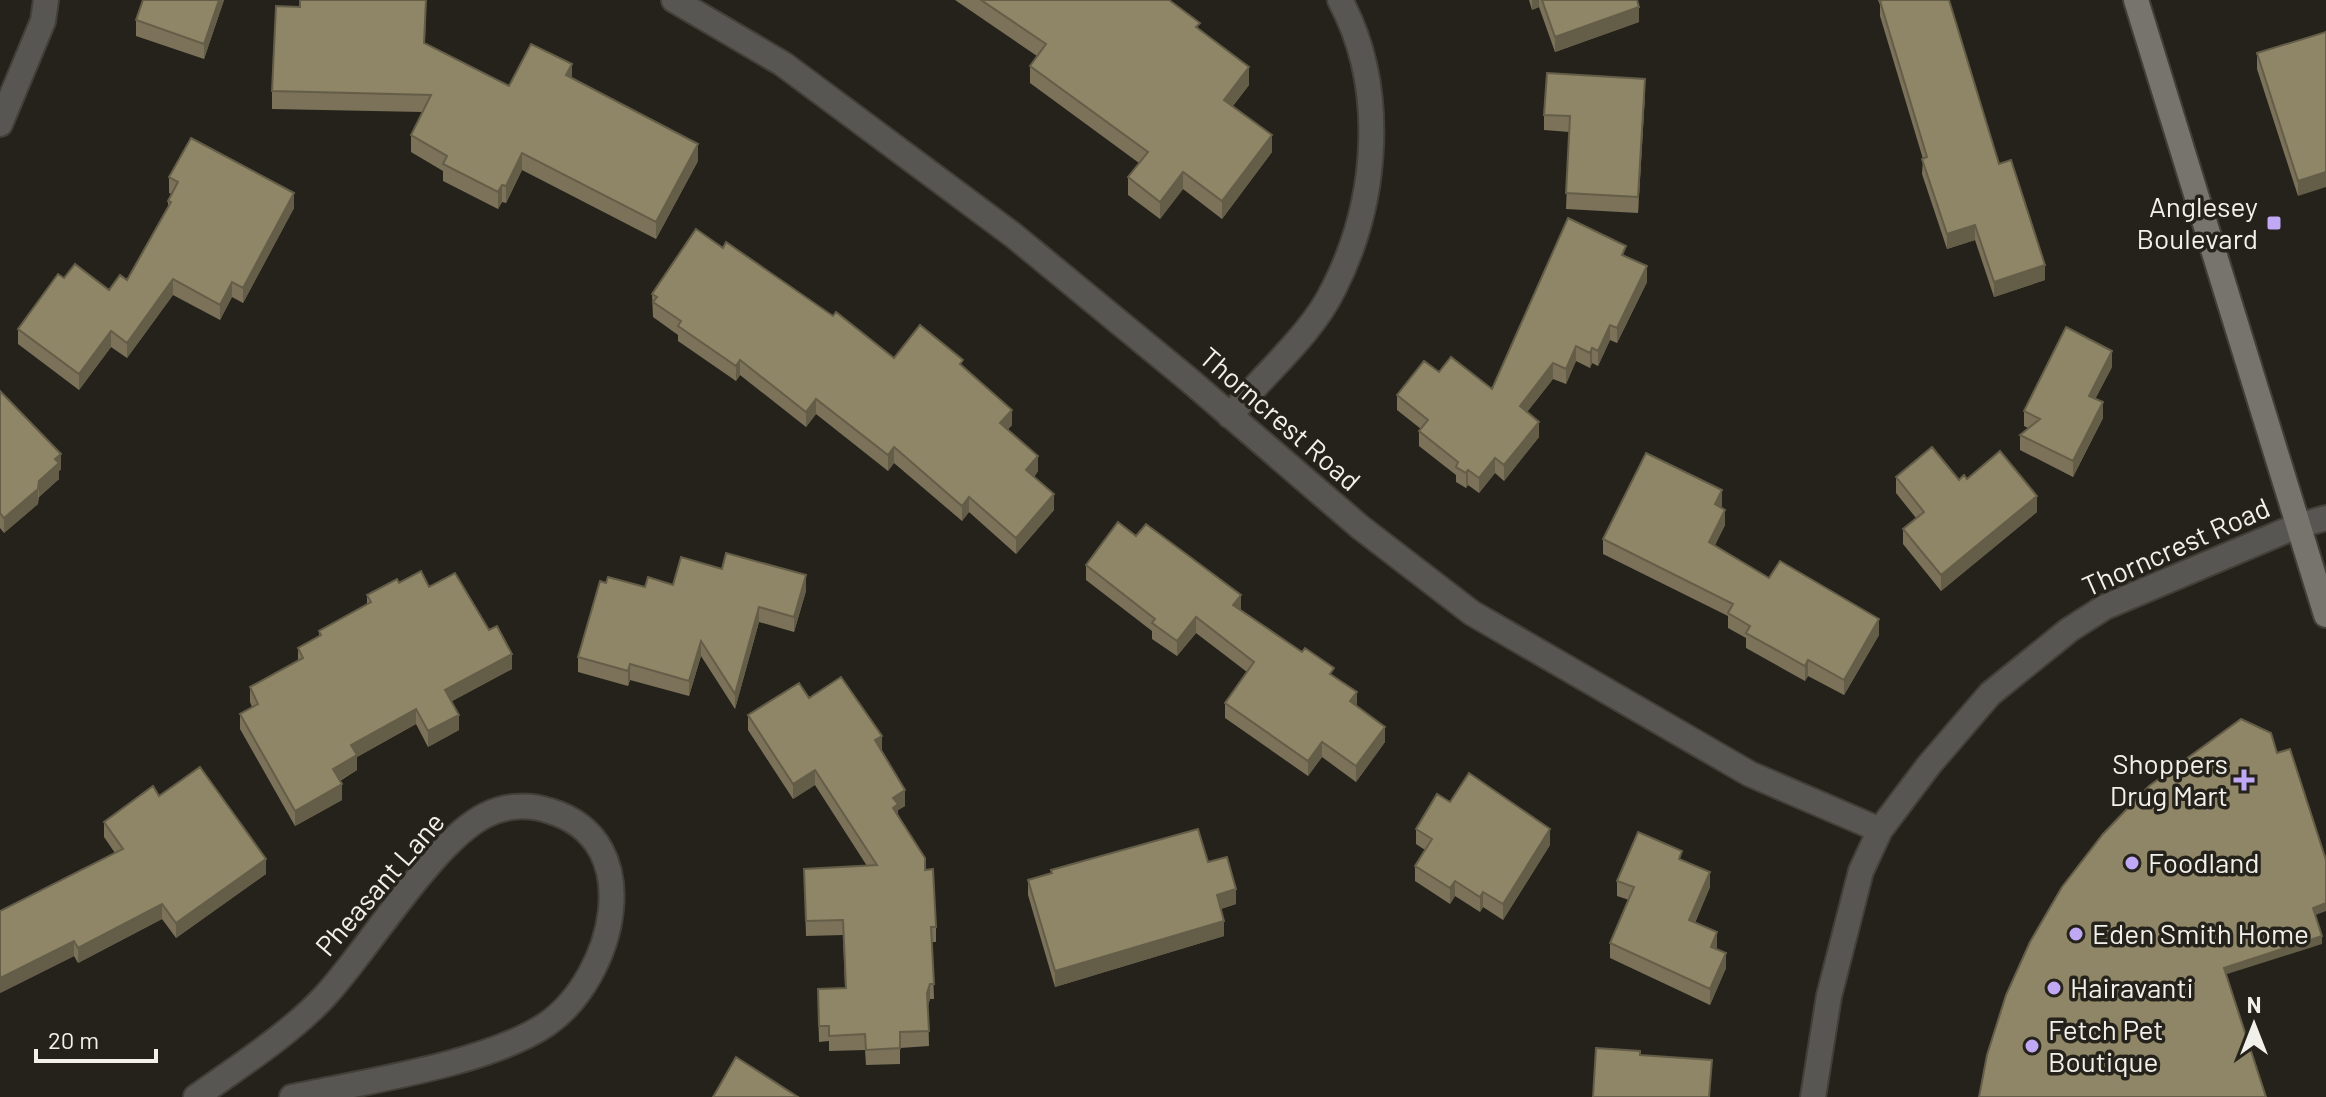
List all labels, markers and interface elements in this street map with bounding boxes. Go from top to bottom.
place label: Anglesey Boulevard [2137,189,2258,255]
marker: Anglesey Boulevard [2265,214,2283,232]
street label: Thorncrest Road [1193,339,1368,497]
street label: Thorncrest Road [2077,490,2275,603]
place label: Shoppers Drug Mart [2110,746,2228,812]
marker: Shoppers Drug Mart [2235,771,2253,789]
street label: Pheasant Lane [308,805,451,962]
place label: Foodland [2148,845,2260,879]
marker: Foodland [2123,854,2141,872]
place label: Eden Smith Home [2092,916,2309,950]
marker: Eden Smith Home [2067,925,2085,943]
place label: Hairavanti [2070,970,2194,1004]
marker: Hairavanti [2045,979,2063,997]
north arrow [2214,985,2294,1065]
text: N [2247,991,2261,1017]
place label: Fetch Pet Boutique [2048,1012,2164,1078]
scale bar [36,1013,156,1063]
text: 20 m [48,1025,99,1054]
marker: Fetch Pet Boutique [2023,1037,2041,1055]

